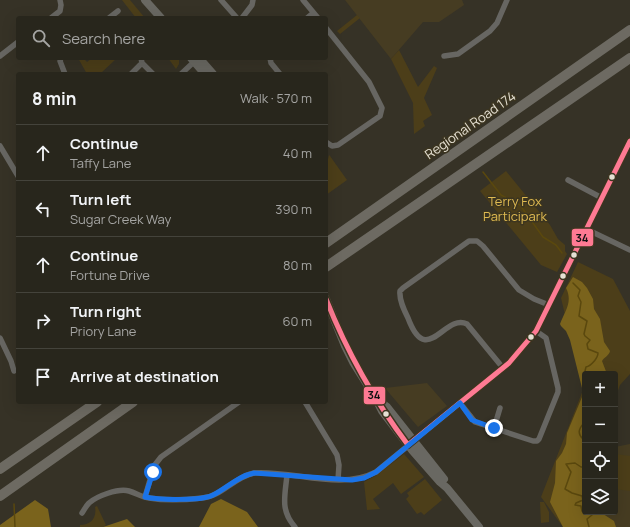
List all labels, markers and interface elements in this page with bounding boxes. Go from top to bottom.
search box [16,16,328,60]
icon: search [30,27,52,49]
text: Search here [62,28,145,49]
text: 8 min [32,87,77,110]
street label: Regional Road 174 [421,87,519,163]
text: Walk · 570 m [240,89,312,107]
text: Continue [70,133,138,154]
icon: ahead [32,142,54,164]
text: 40 m [283,144,312,162]
text: Taffy Lane [70,154,131,172]
unlabelled marker [607,172,617,182]
text: Turn left [70,189,132,210]
park label: Terry Fox Participark [483,192,547,225]
icon: left [32,198,54,220]
text: 390 m [275,200,312,218]
text: Sugar Creek Way [70,210,171,228]
line badge: 34 [571,228,594,247]
text: 34 [575,230,589,245]
text: Continue [70,245,138,266]
unlabelled marker [569,250,579,260]
icon: ahead [32,254,54,276]
text: 80 m [283,256,312,274]
text: Fortune Drive [70,266,150,284]
unlabelled marker [558,271,568,281]
text: Turn right [70,301,141,322]
icon: right [32,310,54,332]
text: 60 m [282,312,312,330]
text: Priory Lane [70,322,136,340]
unlabelled marker [526,332,536,342]
icon: arrive [32,366,54,388]
text: Arrive at destination [70,366,219,387]
map controls [582,371,618,515]
button: + [582,371,618,407]
line badge: 34 [363,386,386,405]
text: 34 [367,387,381,402]
button: − [582,407,618,443]
unlabelled marker [381,409,391,419]
route end [485,419,503,437]
button: locate [582,443,618,479]
route start [144,463,162,481]
button: layers [582,479,618,515]

